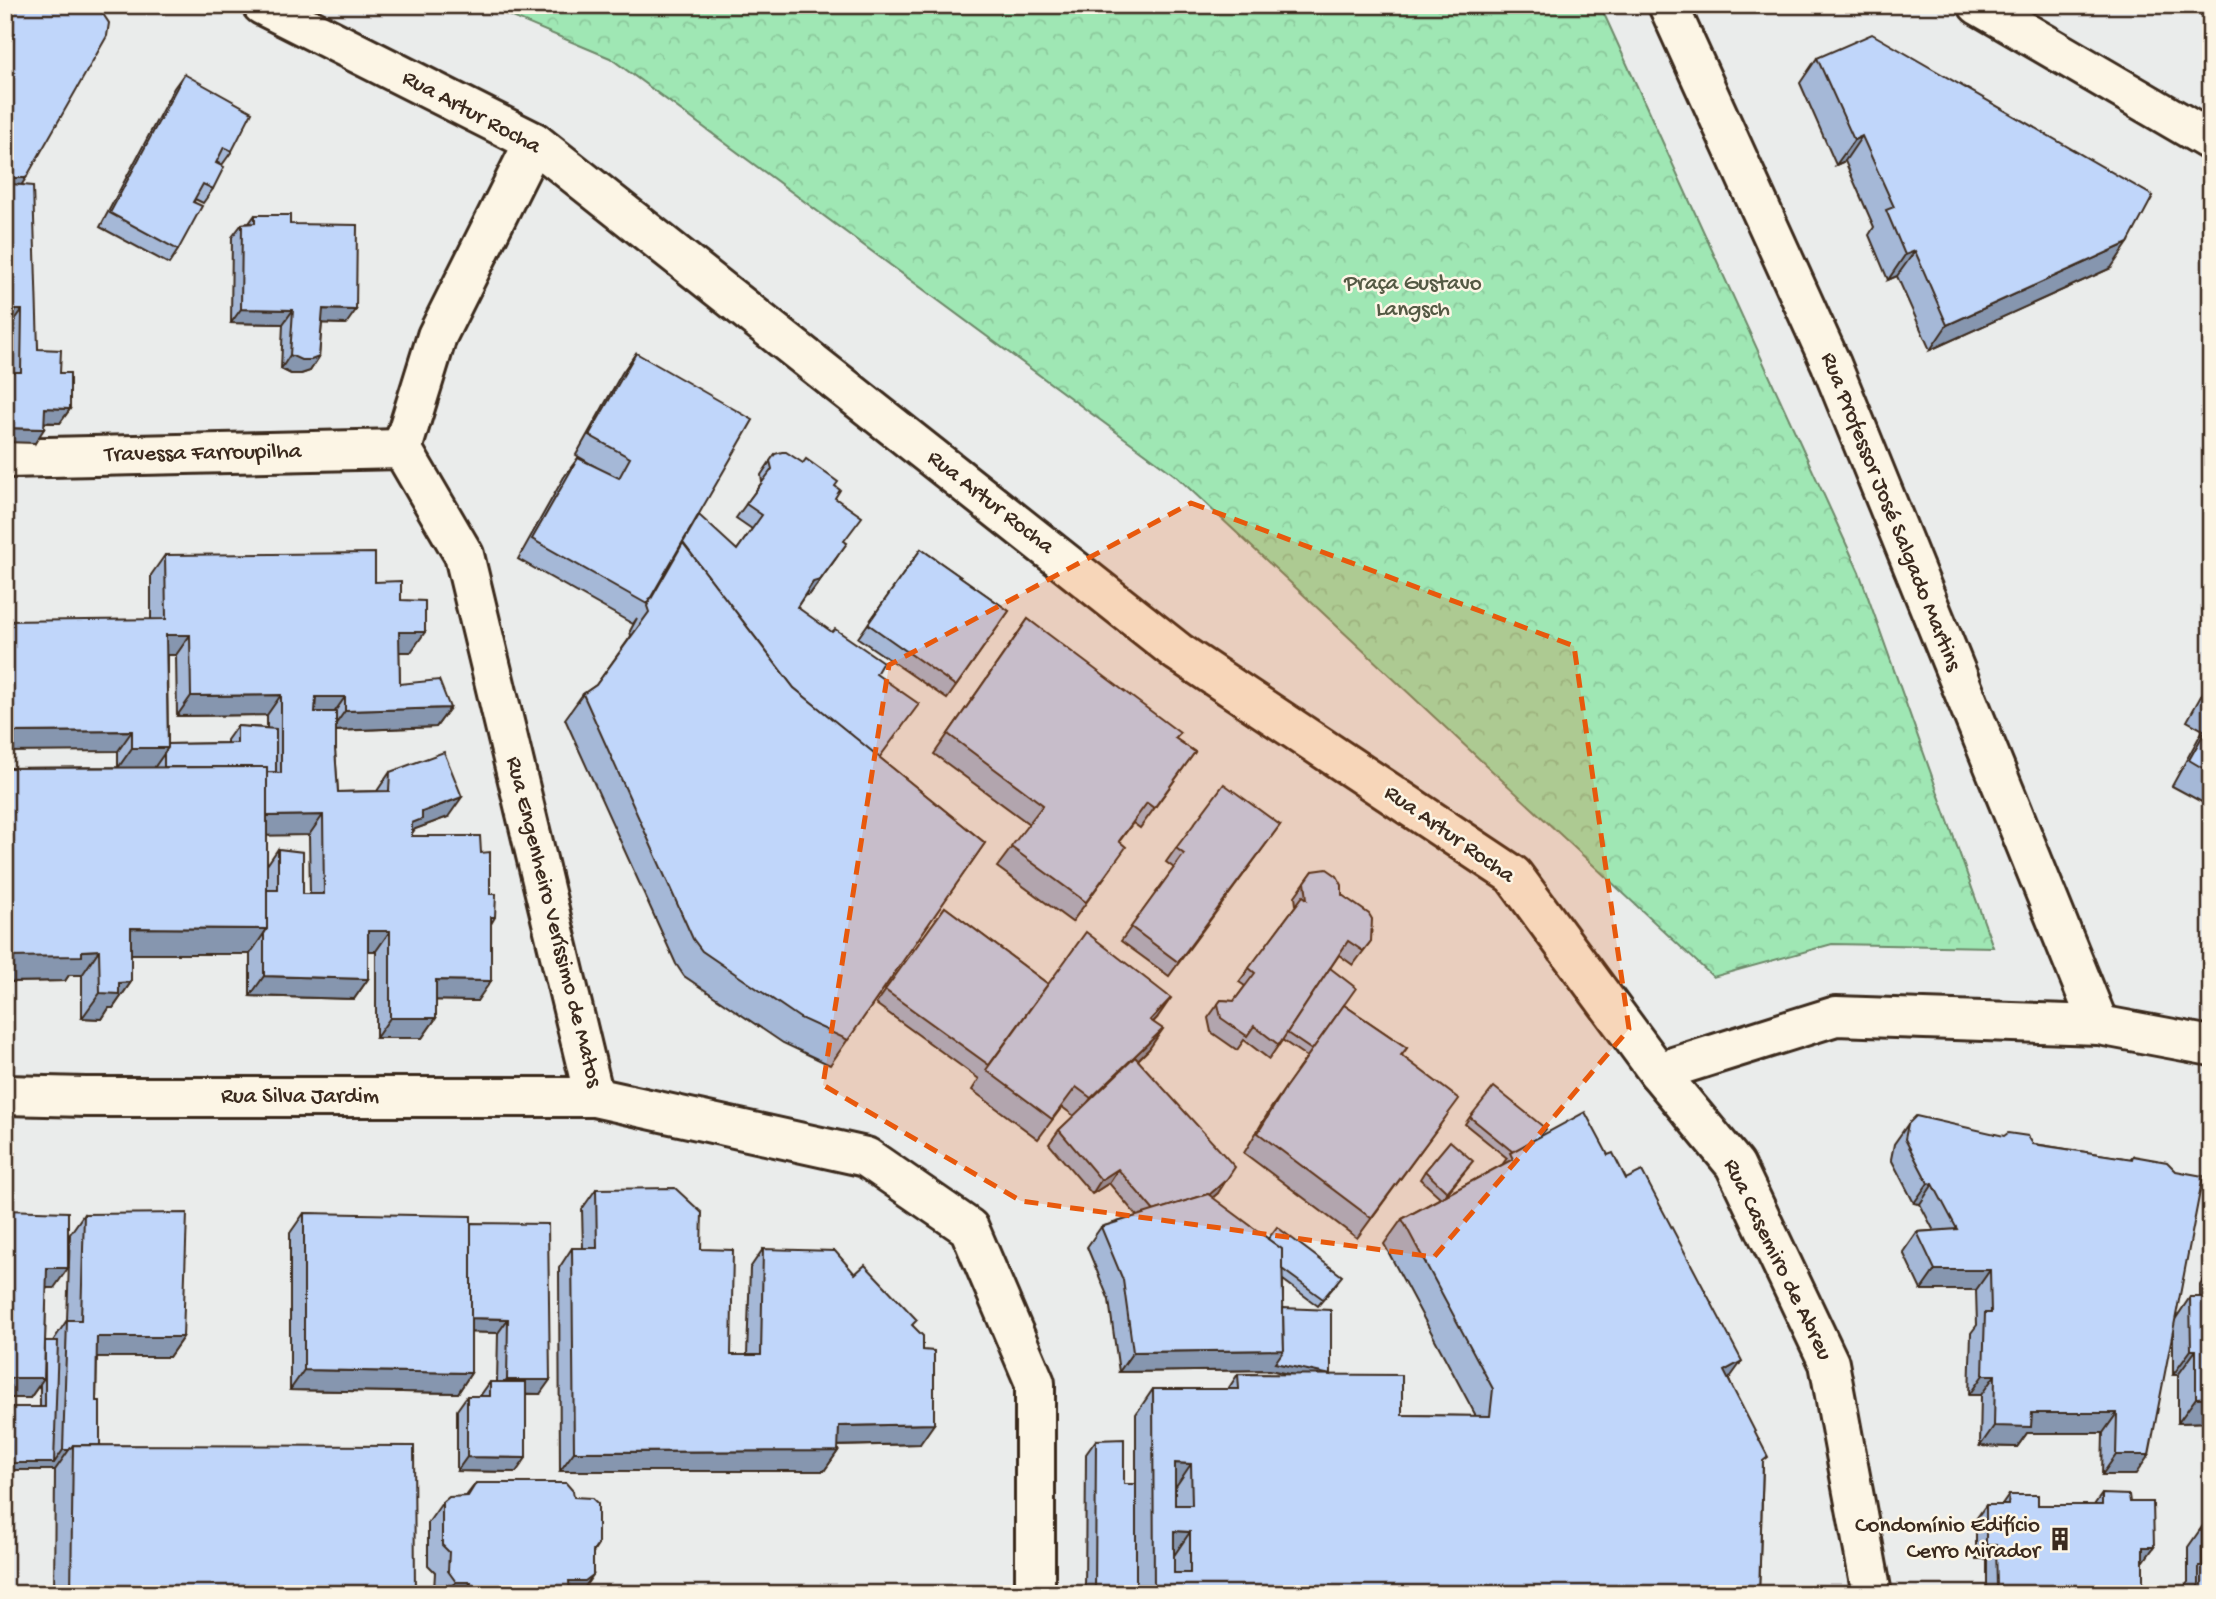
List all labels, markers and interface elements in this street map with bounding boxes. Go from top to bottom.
street label: Rua Artur Rocha [397,65,546,162]
park label: Praça Gustavo Langsch [1343,271,1482,324]
street label: Rua Professor José Salgado Martins [1814,349,1967,676]
street label: Travessa Farroupilha [102,439,303,469]
street label: Rua Artur Rocha [921,445,1060,562]
street label: Rua Engenheiro Veríssimo de Matos [499,754,607,1091]
street label: Rua Artur Rocha [1378,780,1521,891]
street label: Rua Silva Jardim [221,1084,379,1111]
street label: Rua Casemiro de Abreu [1716,1155,1838,1365]
place label: Condomínio Edifício Cerro Mirador [1855,1513,2042,1566]
building icon: Condomínio Edifício Cerro Mirador [2046,1525,2074,1553]

